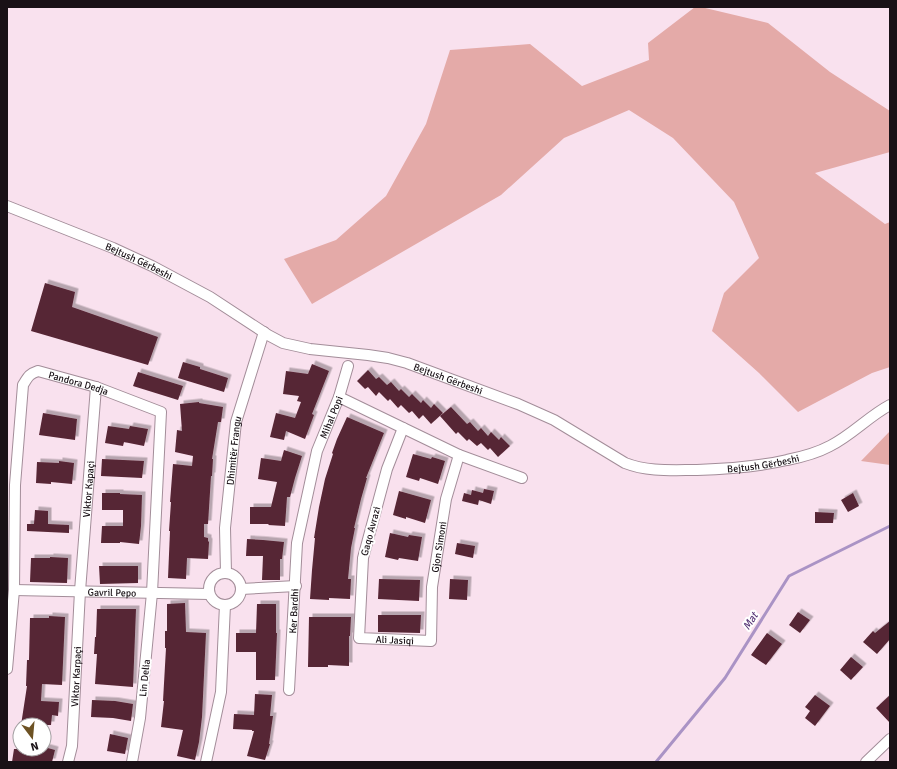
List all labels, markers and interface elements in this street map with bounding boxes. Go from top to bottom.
street label: Bejtush Gërbeshi [103,241,174,283]
street label: Bejtush Gërbeshi [412,361,484,397]
street label: Pandora Dedja [47,369,110,398]
street label: Mihal Popi [318,394,346,441]
street label: Dhimitër Frangu [224,415,245,486]
street label: Bejtush Gërbeshi [727,452,801,476]
street label: Viktor Kapaçi [81,460,97,518]
street label: Gaqo Avrazi [359,505,383,557]
street label: Gjon Simoni [429,521,449,574]
street label: Gavril Pepo [88,587,136,600]
street label: Ker Bardhi [287,588,302,634]
water label: Mat [740,609,761,632]
street label: Ali Jasiqi [375,634,414,647]
street label: Viktor Karpaçi [69,646,84,707]
street label: Lin Delia [137,659,153,697]
north arrow [12,717,52,757]
text: N [29,739,40,753]

